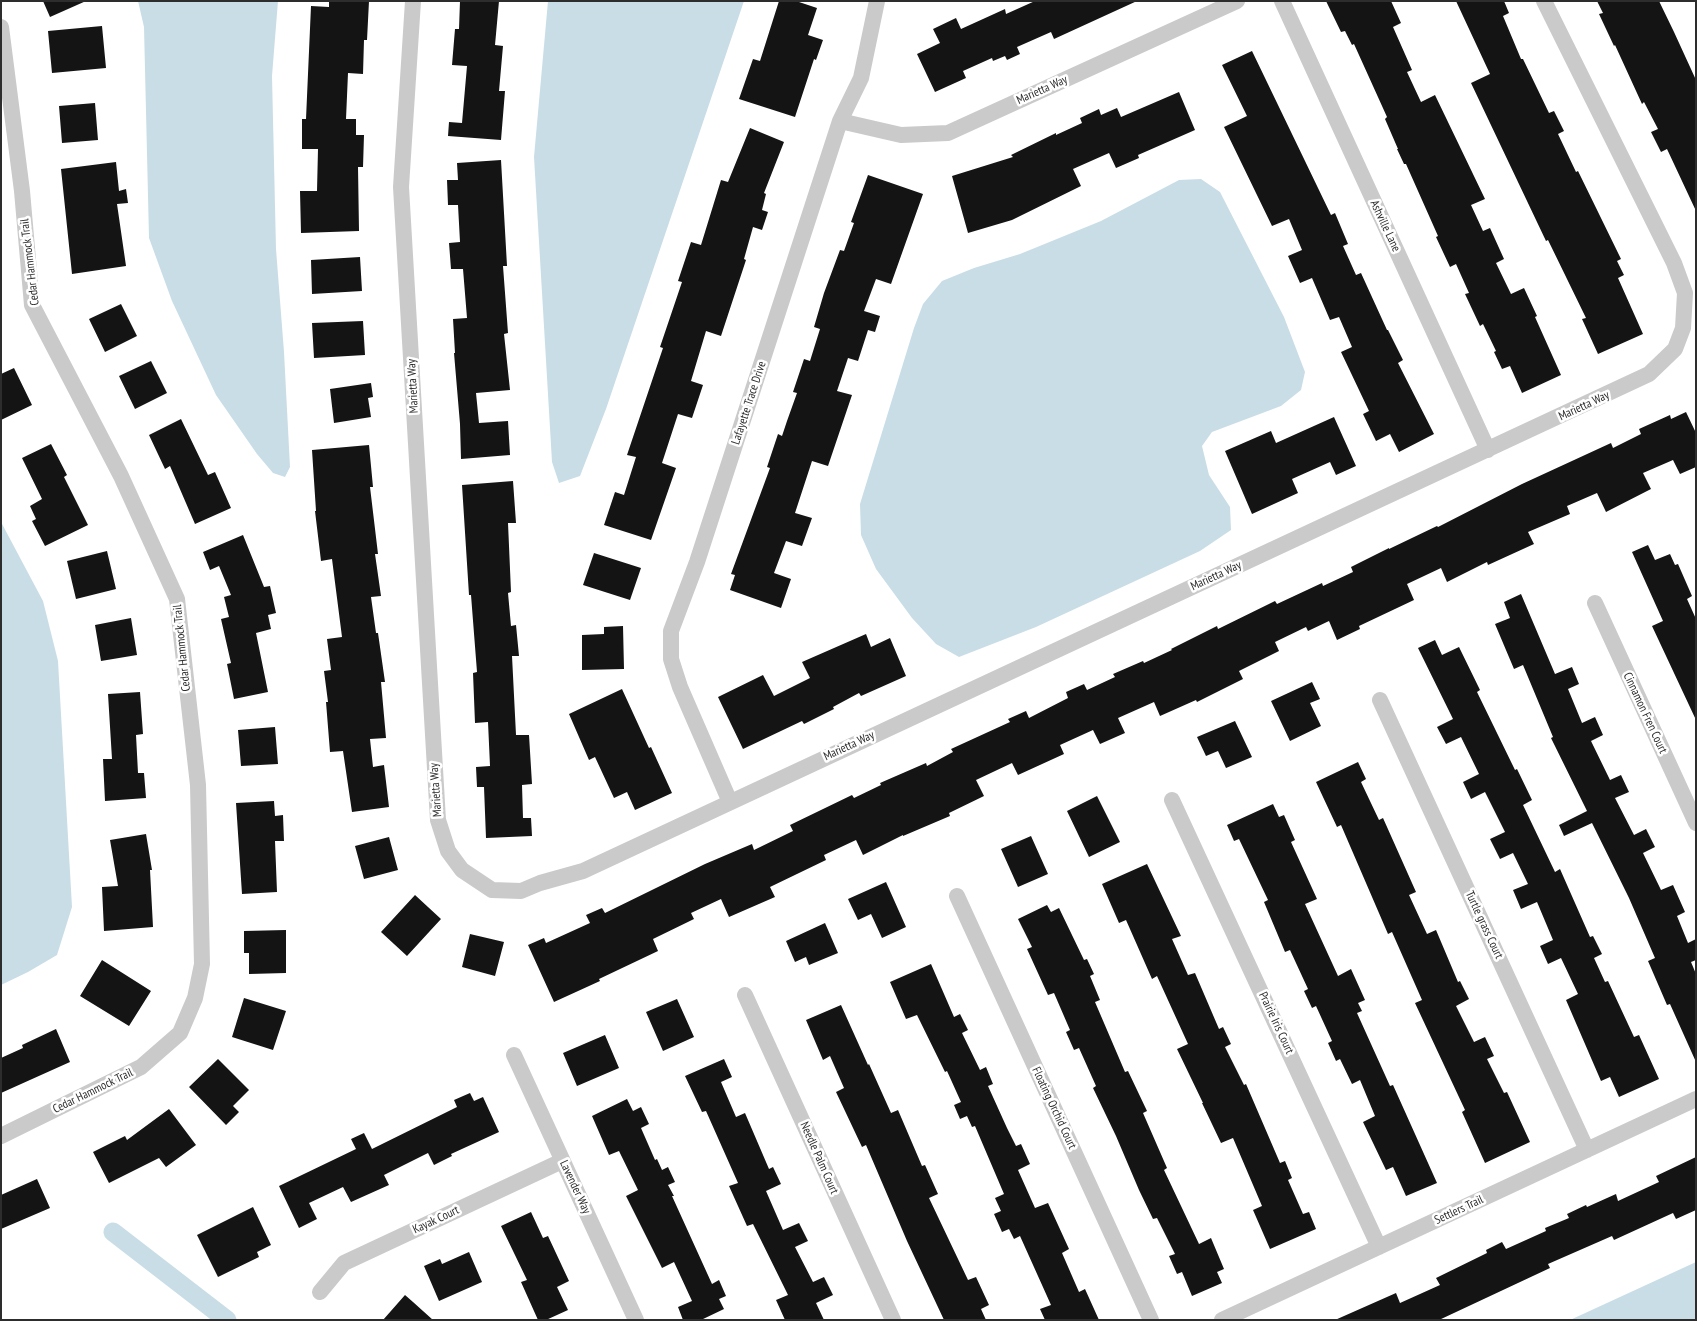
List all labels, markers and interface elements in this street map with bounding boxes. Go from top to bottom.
street label: Marietta Way [1014,72,1070,108]
street label: Ashville Lane [1367,198,1403,254]
street label: Cedar Hammock Trail [18,218,42,306]
street label: Marietta Way [404,359,422,413]
street label: Lafayette Trace Drive [729,360,769,446]
street label: Marietta Way [1556,388,1612,424]
street label: Marietta Way [1188,558,1244,594]
street label: Cedar Hammock Trail [170,604,194,692]
street label: Cinnamon Fren Court [1620,670,1670,756]
street label: Marietta Way [821,728,877,764]
street label: Marietta Way [427,762,445,818]
street label: Turtle grass Court [1462,889,1506,961]
street label: Prairie Iris Court [1255,990,1297,1056]
street label: Cedar Hammock Trail [51,1065,135,1117]
street label: Floating Orchid Court [1029,1065,1079,1151]
street label: Needle Palm Court [797,1120,841,1196]
street label: Lavender Way [556,1158,594,1216]
street label: Settlers Trail [1432,1192,1486,1228]
street label: Kayak Court [411,1203,461,1237]

